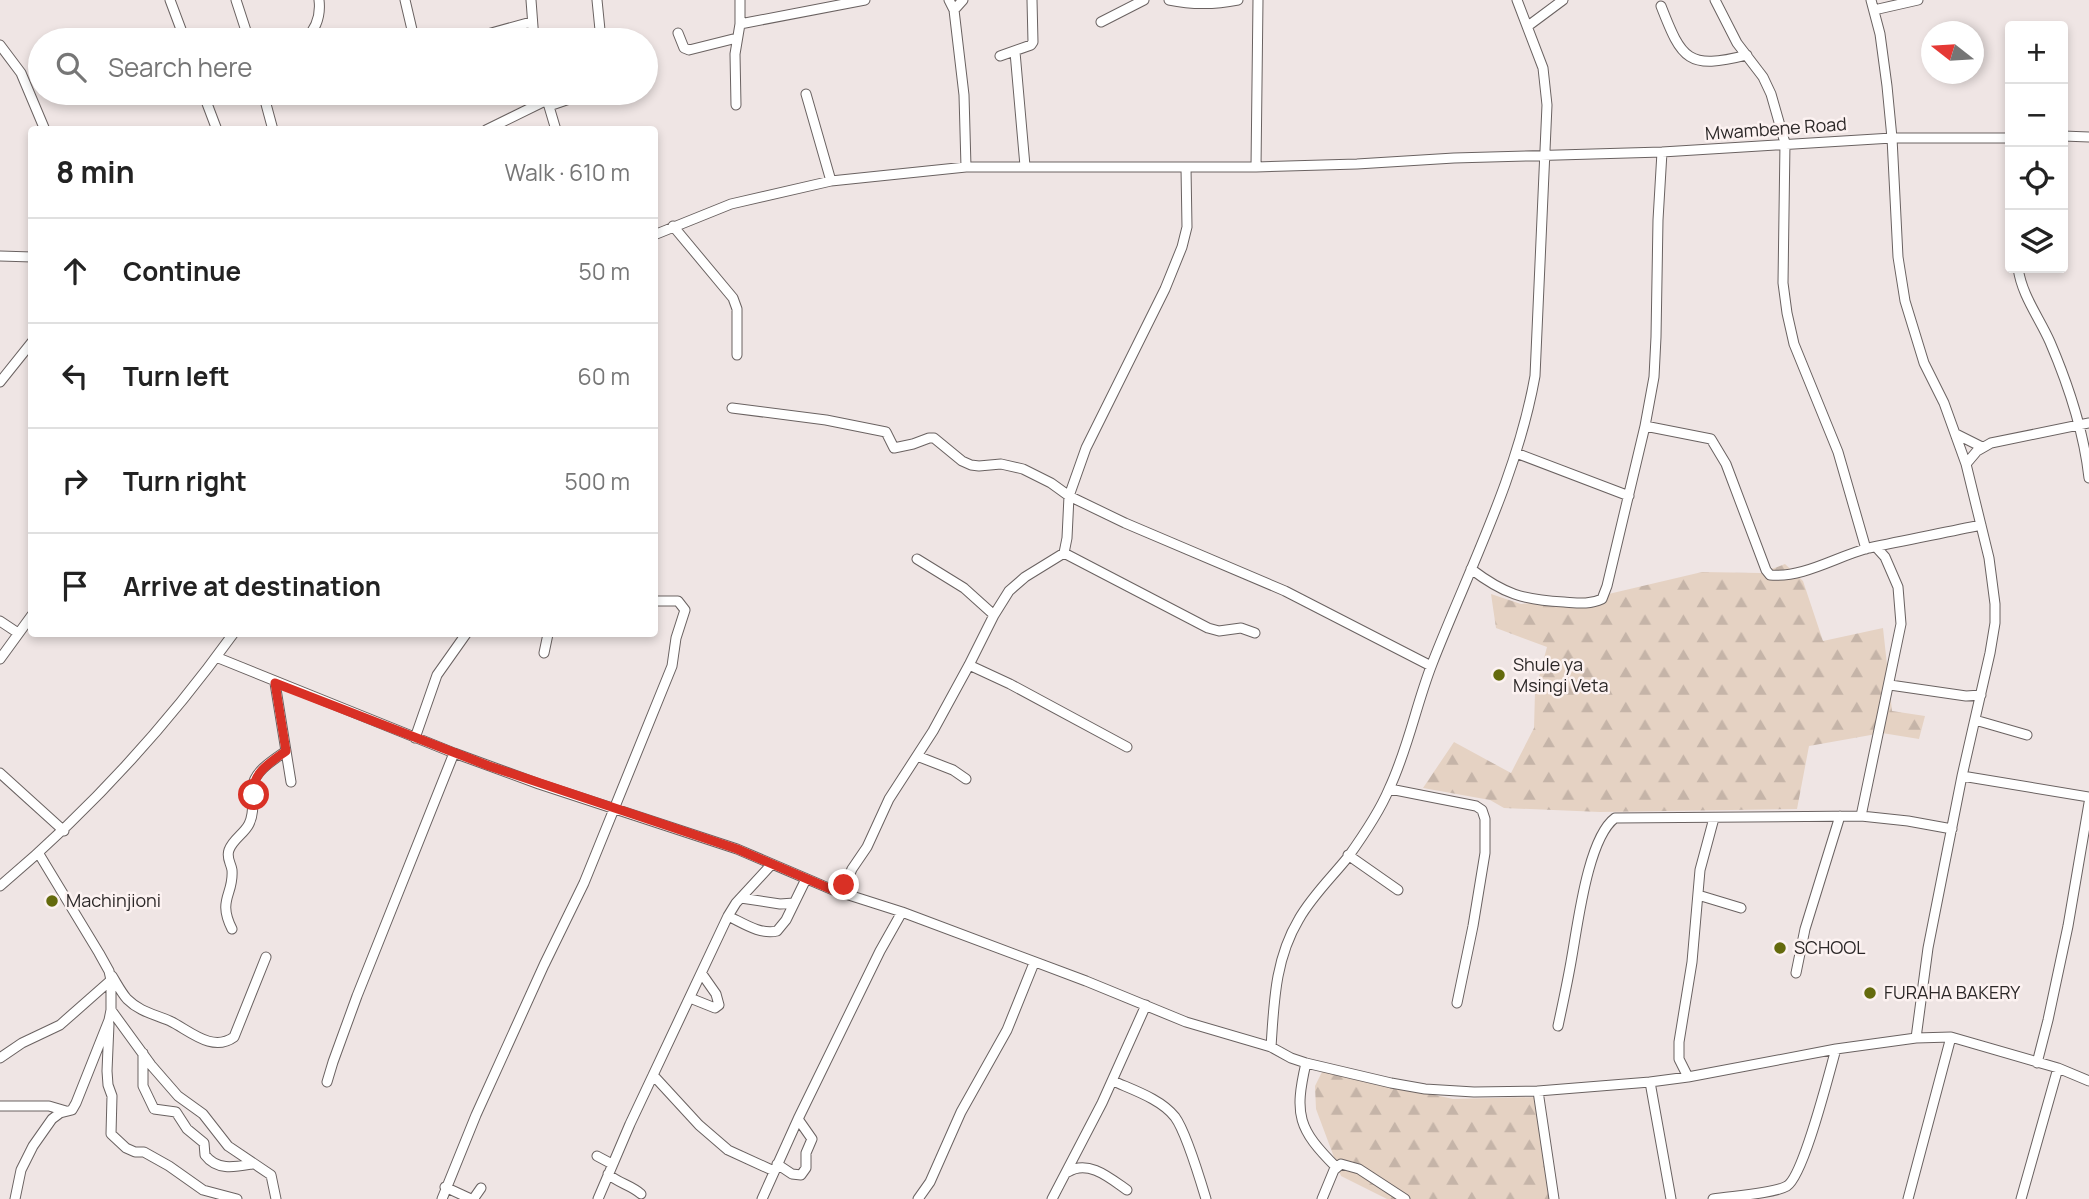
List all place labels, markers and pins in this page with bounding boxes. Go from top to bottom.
place label: Shule ya Msingi Veta [1513,652,1608,697]
marker: Shule ya Msingi Veta [1491,667,1507,683]
place label: Machinjioni [66,888,161,912]
marker: Machinjioni [44,893,60,909]
place label: SCHOOL [1794,935,1866,959]
marker: SCHOOL [1772,940,1788,956]
place label: FURAHA BAKERY [1884,980,2021,1004]
marker: FURAHA BAKERY [1862,985,1878,1001]

